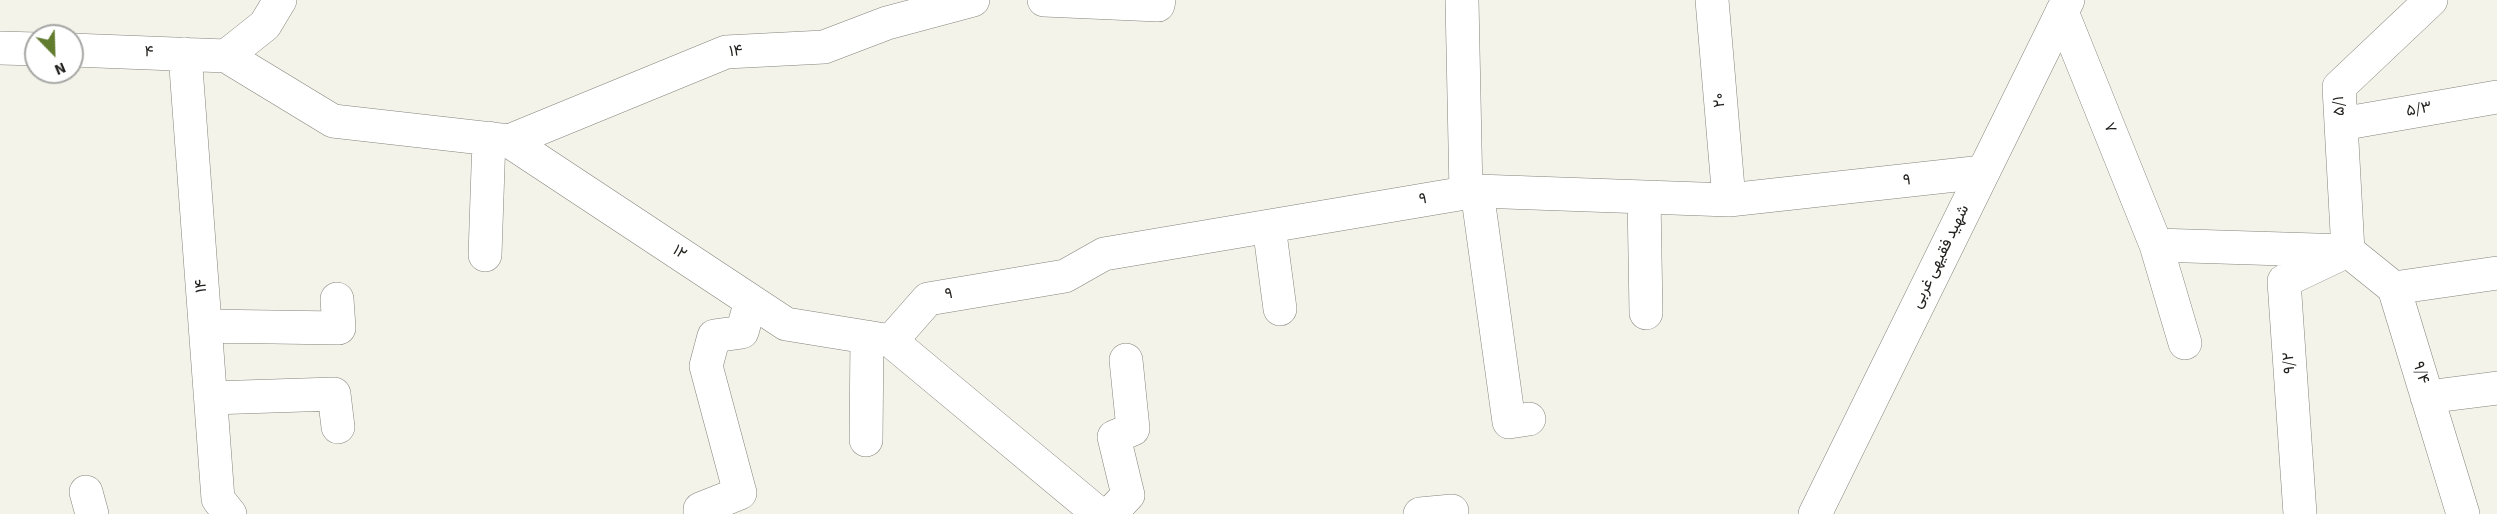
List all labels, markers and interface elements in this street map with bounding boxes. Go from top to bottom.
north arrow [24,24,84,84]
street label: ۱۴ [728,42,744,62]
street label: ۴ [144,43,154,63]
text: N [51,57,69,81]
street label: ۲۰ [1710,92,1730,108]
street label: ۵/۱ [2330,96,2350,116]
street label: ۵/۳ [2405,98,2433,122]
street label: ۷ [2098,120,2120,136]
street label: ۹ [1902,171,1912,191]
street label: ۹ [1418,190,1428,210]
street label: شهید فقیهی غربی [1908,202,1974,312]
street label: ۱۲ [668,241,690,265]
street label: ۱۴ [192,278,212,294]
street label: ۹ [944,285,954,305]
street label: ۹/۲ [2280,352,2300,374]
street label: ۹/۴ [2408,359,2432,387]

